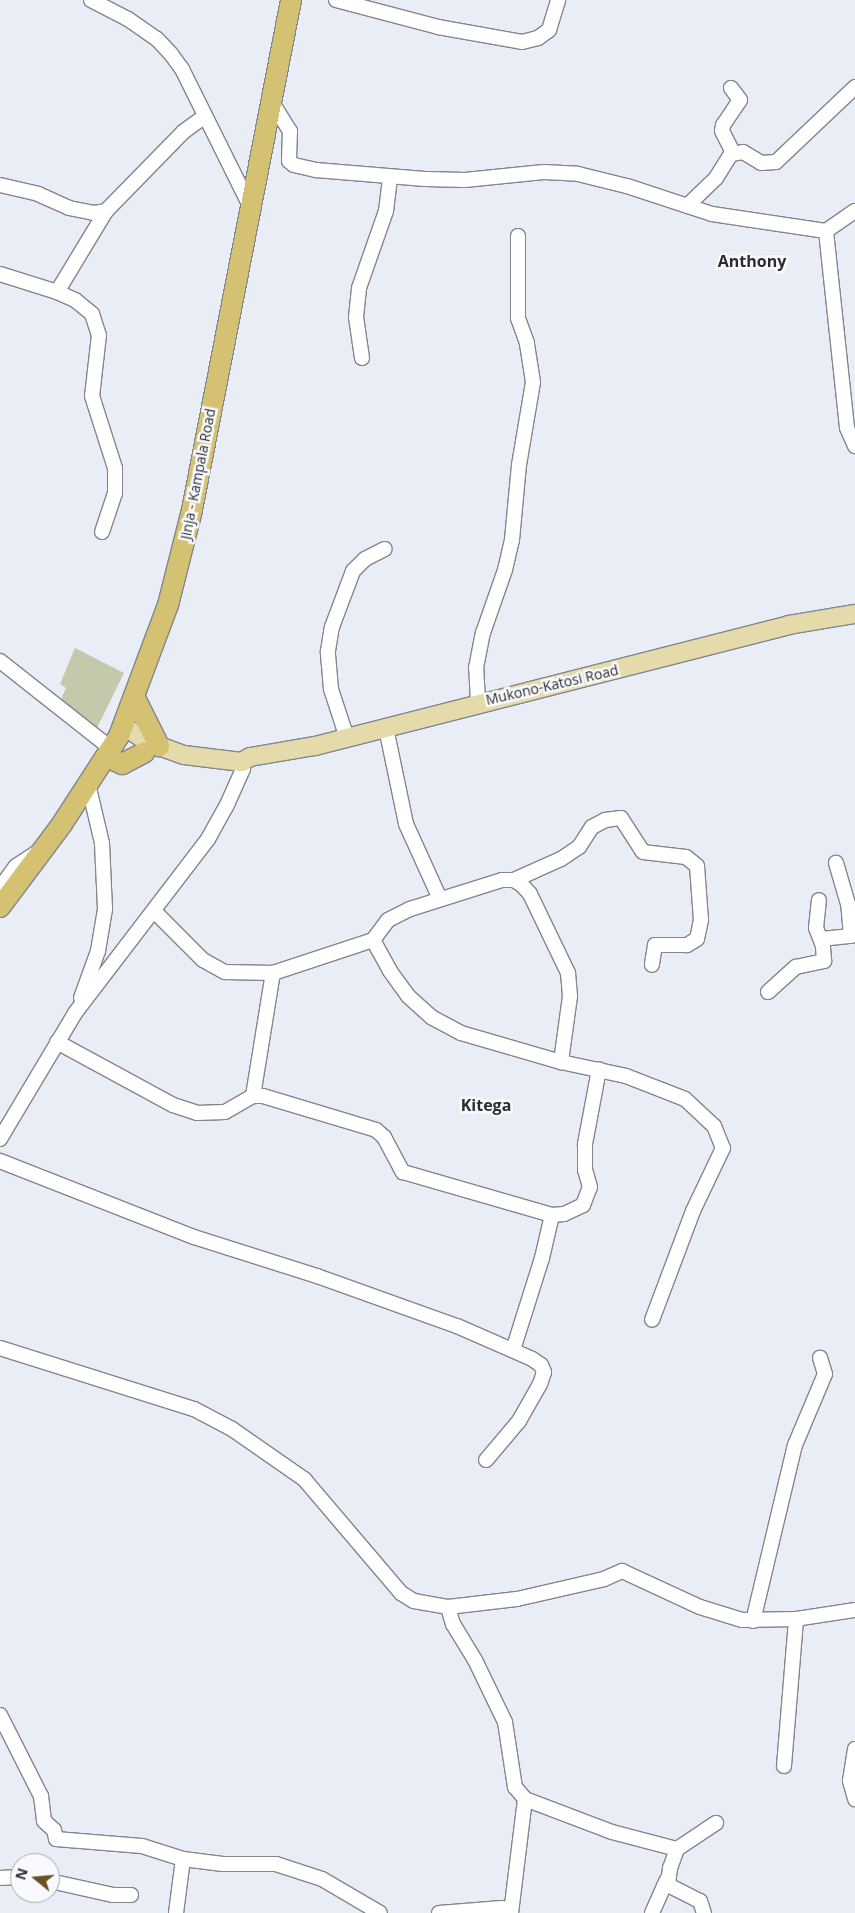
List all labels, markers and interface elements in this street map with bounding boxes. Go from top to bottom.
district label: Anthony [718,251,786,271]
street label: Jinja - Kampala Road [177,407,219,541]
street label: Mukono-Katosi Road [484,662,620,708]
district label: Kitega [461,1095,511,1115]
north arrow [10,1853,60,1903]
text: N [10,1866,32,1882]

